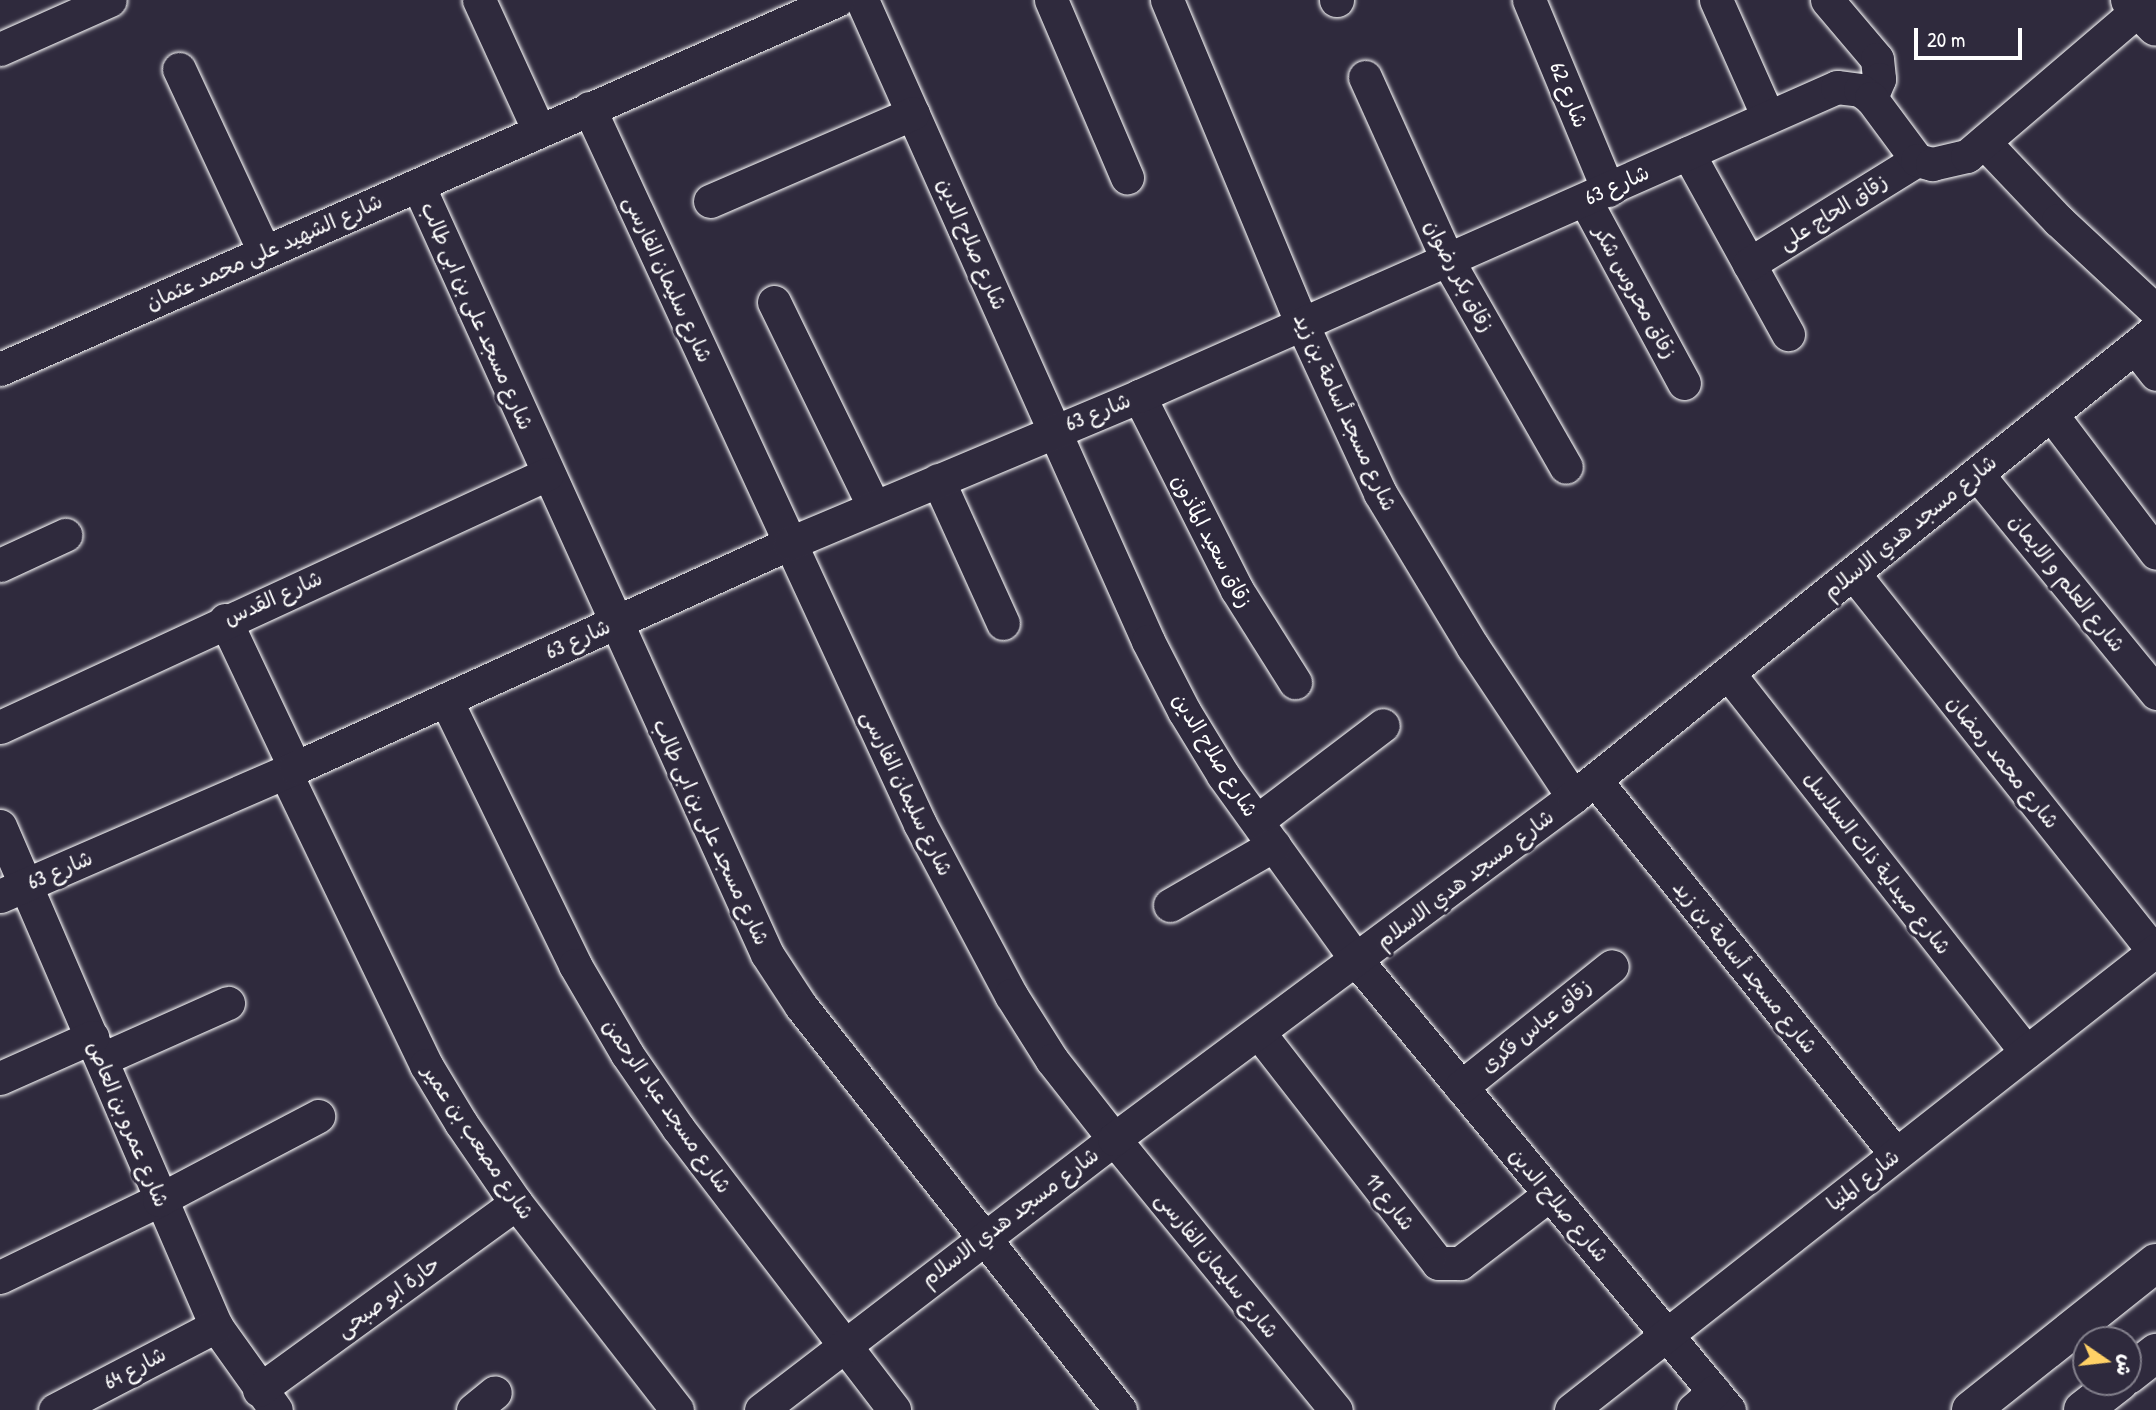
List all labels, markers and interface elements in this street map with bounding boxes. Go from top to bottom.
scale bar [1918,14,2026,58]
text: 20 m [1927,25,1965,54]
street label: شارع 62 [1544,59,1594,131]
street label: شارع 63 [1581,160,1653,210]
street label: زقاق الحاج على [1774,169,1892,255]
street label: شارع صلاح الدين [932,174,1012,314]
street label: شارع الشهيد على محمد عثمان [142,188,386,316]
street label: شارع سليمان الفارسى [618,192,718,366]
street label: شارع مسجد على بن ابى طالب [415,198,539,434]
street label: زقاق بكر رضوان [1419,215,1499,337]
street label: زقاق محروس شكر [1588,221,1682,363]
street label: شارع مسجد أسامة بن زيد [1288,309,1402,515]
street label: شارع 63 [1062,388,1134,436]
street label: شارع مسجد هدي الاسلام [1818,449,2002,605]
street label: زقاق سعيد المأذون [1166,470,1258,612]
street label: شارع العلم و الايمان [2004,509,2130,657]
street label: شارع القدس [220,565,326,631]
street label: شارع 63 [542,614,614,664]
street label: شارع صلاح الدين [1167,688,1263,822]
street label: شارع محمد رمضان [1942,690,2064,834]
street label: شارع سليمان الفارسى [856,706,958,880]
street label: شارع مسجد على بن ابى طالب [647,715,775,949]
street label: شارع صيدلية ذات السلاسل [1798,767,1956,959]
street label: شارع مسجد هدي الاسلام [1371,804,1559,954]
street label: شارع 63 [24,845,96,895]
street label: شارع مسجد أسامة بن زيد [1667,875,1823,1059]
street label: زقاق عباس فكرى [1476,974,1596,1078]
street label: شارع مسجد عباد الرحمن [597,1014,737,1198]
street label: شارع عمرو بن العاص [82,1037,174,1211]
street label: شارع مصعب بن عمير [417,1060,539,1224]
street label: شارع مسجد هدي الاسلام [916,1142,1104,1292]
street label: شارع صلاح الدين [1504,1143,1614,1267]
street label: شارع المنيا [1822,1144,1904,1216]
street label: شارع 11 [1360,1168,1420,1236]
street label: شارع سليمان الفارسى [1150,1187,1284,1343]
street label: حارة ابو صبحى [331,1251,445,1343]
north arrow [2072,1326,2142,1396]
street label: شارع 64 [100,1341,170,1395]
text: ش [2110,1352,2141,1379]

